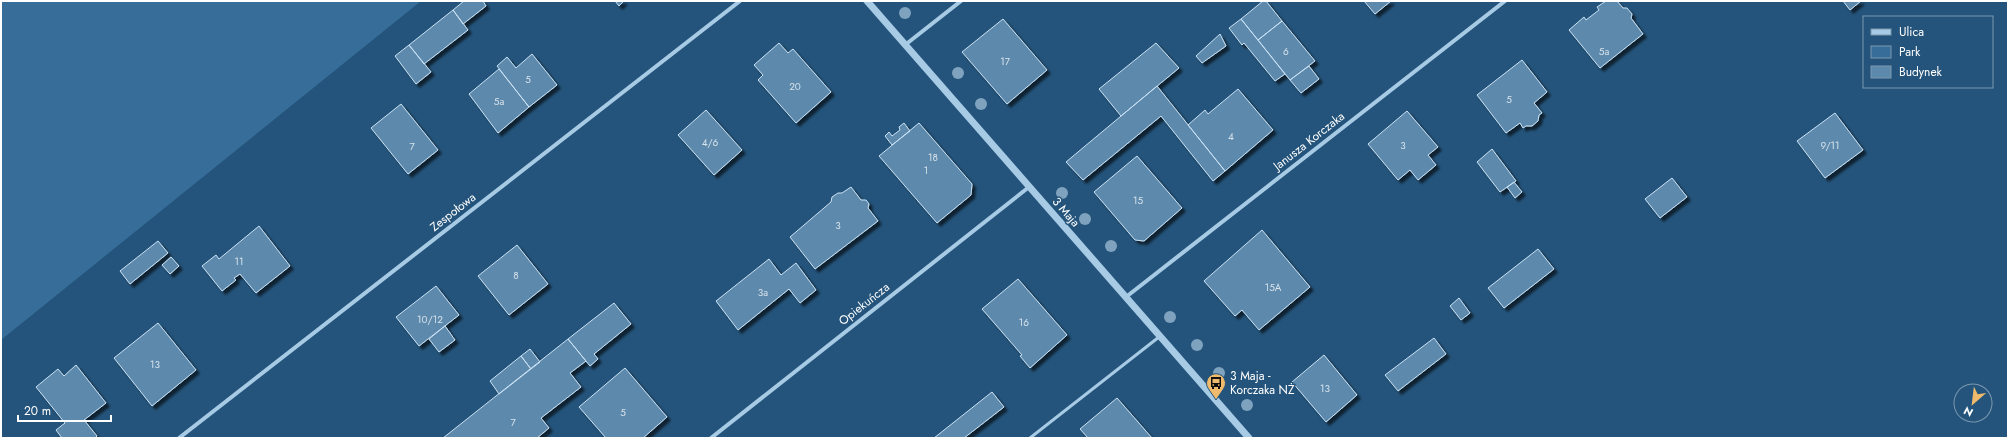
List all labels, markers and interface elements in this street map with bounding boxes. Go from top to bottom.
legend [1863,16,1993,88]
text: Ulica [1899,23,1924,41]
text: Park [1899,43,1921,61]
house number: 6 [1283,44,1289,59]
house number: 5a [1599,44,1609,59]
house number: 17 [1000,54,1011,69]
text: Budynek [1899,63,1943,81]
house number: 5 [525,72,531,87]
house number: 20 [789,79,801,94]
house number: 5 [1506,92,1512,107]
house number: 5a [494,94,504,109]
street label: Janusza Korczaka [1268,107,1349,176]
house number: 4 [1228,129,1234,144]
house number: 4/6 [702,135,719,150]
house number: 3 [1400,138,1406,153]
house number: 9/11 [1820,138,1840,153]
house number: 7 [409,139,415,154]
house number: 18 [928,150,938,165]
house number: 1 [924,163,928,178]
street label: Zespołowa [426,188,480,236]
street label: 3 Maja [1048,193,1084,231]
house number: 15 [1133,193,1143,208]
house number: 3 [835,218,841,233]
house number: 11 [235,254,244,269]
house number: 8 [513,268,519,283]
street label: Opiekuńcza [835,278,894,330]
house number: 15A [1265,280,1282,295]
house number: 3a [758,285,768,300]
house number: 10/12 [417,312,443,327]
house number: 16 [1019,315,1029,330]
house number: 13 [150,357,161,372]
place label: 3 Maja - Korczaka NŻ [1230,367,1295,399]
bus stop icon: 3 Maja - Korczaka NŻ [1205,372,1227,400]
house number: 13 [1320,381,1331,396]
north arrow [1953,383,1993,423]
scale bar [18,397,111,423]
text: 20 m [24,402,51,420]
text: N [1961,403,1976,421]
house number: 5 [620,405,626,420]
house number: 7 [510,415,516,430]

